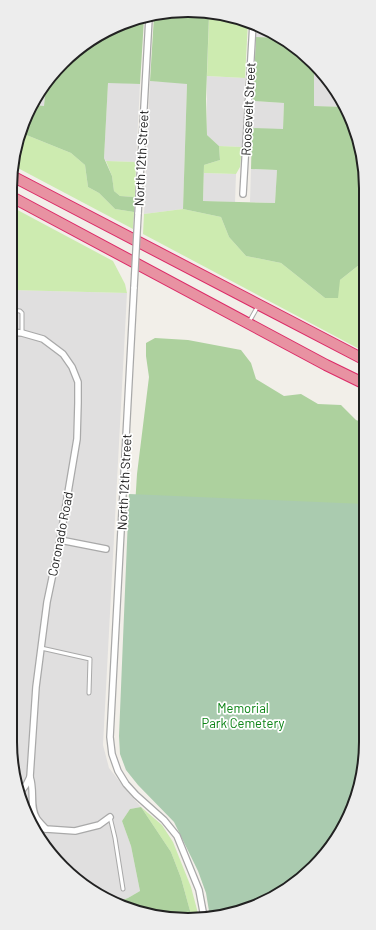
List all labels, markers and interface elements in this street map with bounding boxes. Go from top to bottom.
street label: Roosevelt Street [238,62,258,156]
street label: North 12th Street [130,109,152,207]
street label: North 12th Street [113,433,135,531]
street label: Coronado Road [44,490,76,578]
park label: Memorial Park Cemetery [201,700,285,731]

